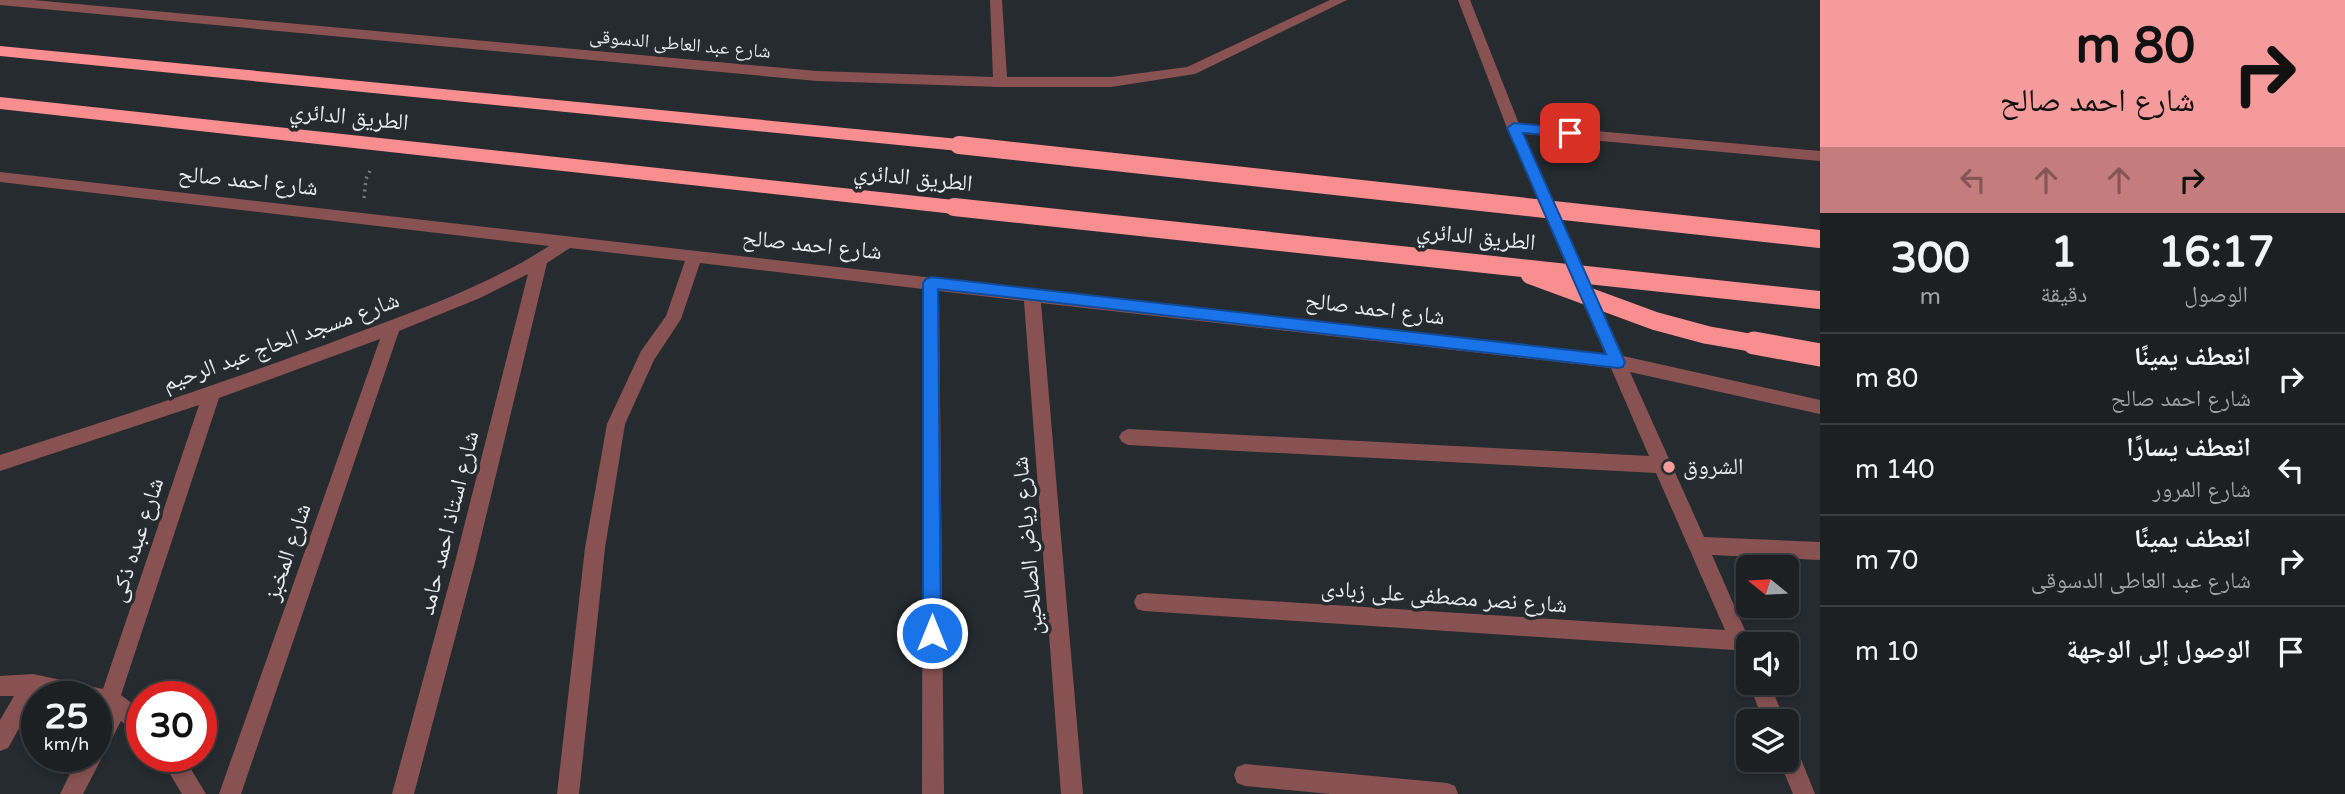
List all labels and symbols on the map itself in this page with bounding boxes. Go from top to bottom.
street label: شارع عبد العاطى الدسوقى [588,25,772,63]
street label: الطريق الدائري [288,97,410,141]
pin [1540,103,1600,163]
street label: الطريق الدائري [852,158,974,202]
street label: شارع احمد صالح [177,160,319,202]
street label: الطريق الدائري [1415,217,1537,261]
street label: شارع احمد صالح [741,224,883,266]
street label: شارع مسجد الحاج عبد الرحيم [159,286,403,399]
street label: شارع احمد صالح [1304,287,1446,331]
street label: شارع استاذ احمد حامد [413,428,485,618]
place label: الشروق [1683,453,1744,481]
street label: شارع رياض الصالحين [1006,455,1050,637]
marker: الشروق [1661,459,1677,475]
street label: شارع عبده ذكى [104,474,170,606]
street label: شارع المخبز [258,500,318,605]
north arrow [1736,555,1799,618]
street label: شارع نصر مصطفى على زبادى [1320,574,1568,620]
position arrow [895,596,969,670]
speed limit sign: 30 [126,681,217,772]

